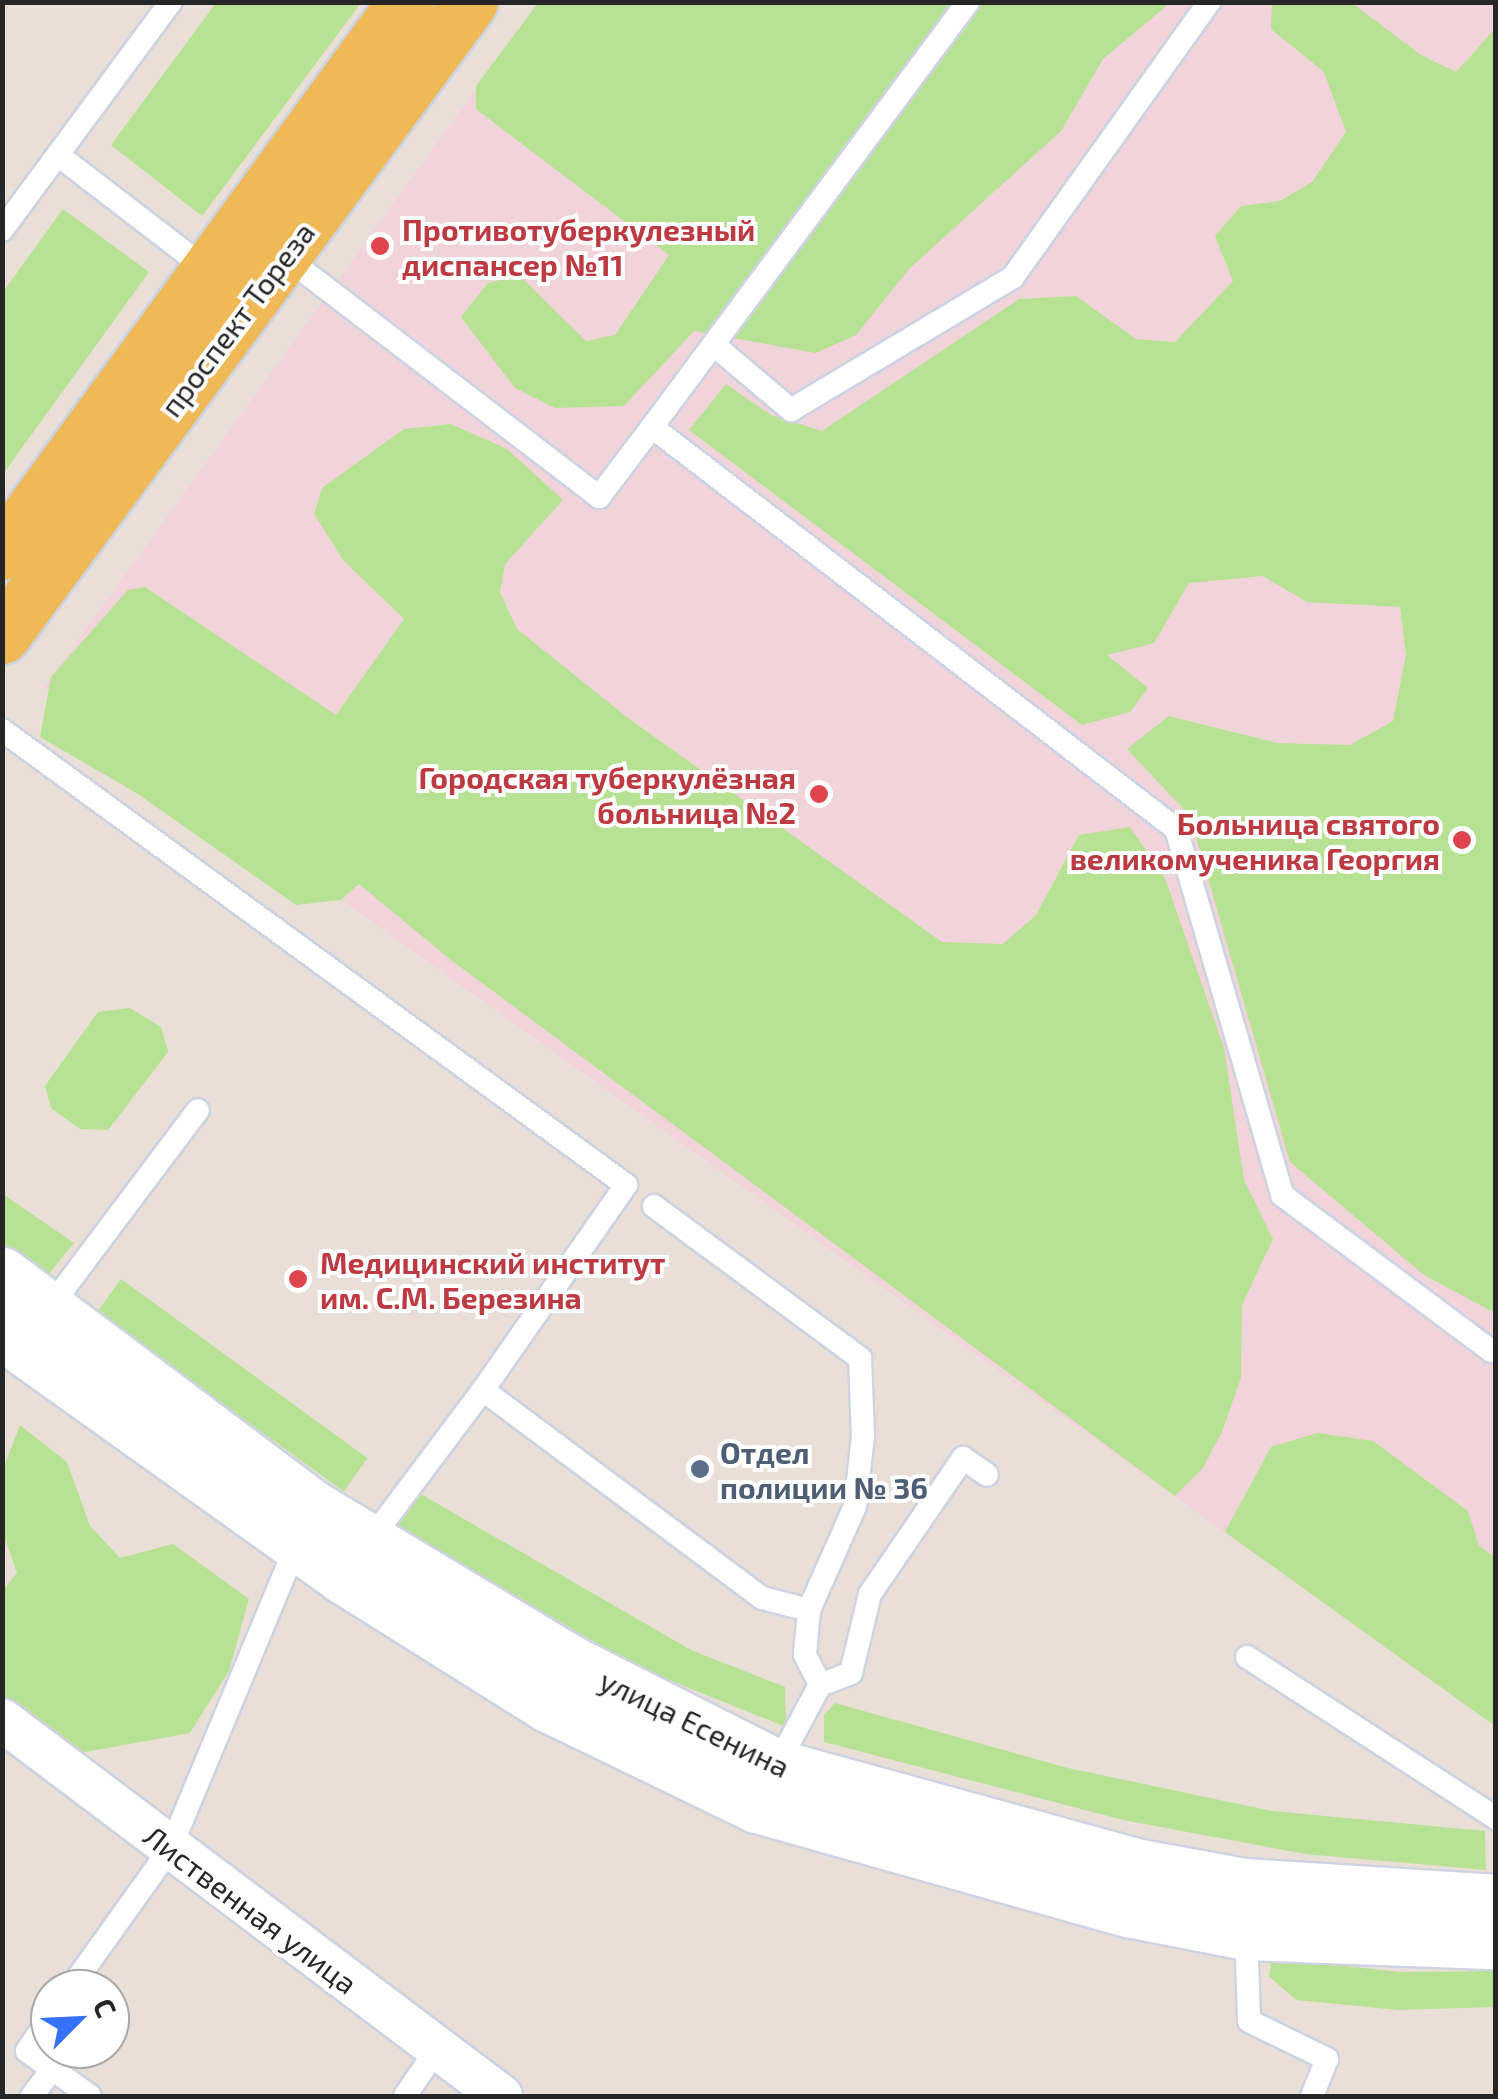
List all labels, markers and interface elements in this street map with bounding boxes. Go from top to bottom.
place label: Противотуберкулезный диспансер №11 [402,211,755,282]
street label: проспект Тореза [152,215,322,423]
marker: Противотуберкулезный диспансер №11 [367,233,393,259]
place label: Городская туберкулёзная больница №2 [418,759,796,830]
marker: Городская туберкулёзная больница №2 [806,781,832,807]
place label: Больница святого великомученика Георгия [1070,805,1440,876]
marker: Больница святого великомученика Георгия [1449,827,1475,853]
place label: Медицинский институт им. С.М. Березина [320,1244,665,1314]
marker: Медицинский институт им. С.М. Березина [285,1266,311,1292]
place label: Отдел полиции № 36 [720,1434,928,1504]
marker: Отдел полиции № 36 [689,1458,711,1480]
street label: улица Есенина [594,1661,796,1785]
street label: Лиственная улица [137,1817,365,2001]
north arrow [30,1969,130,2069]
text: С [87,1993,124,2022]

